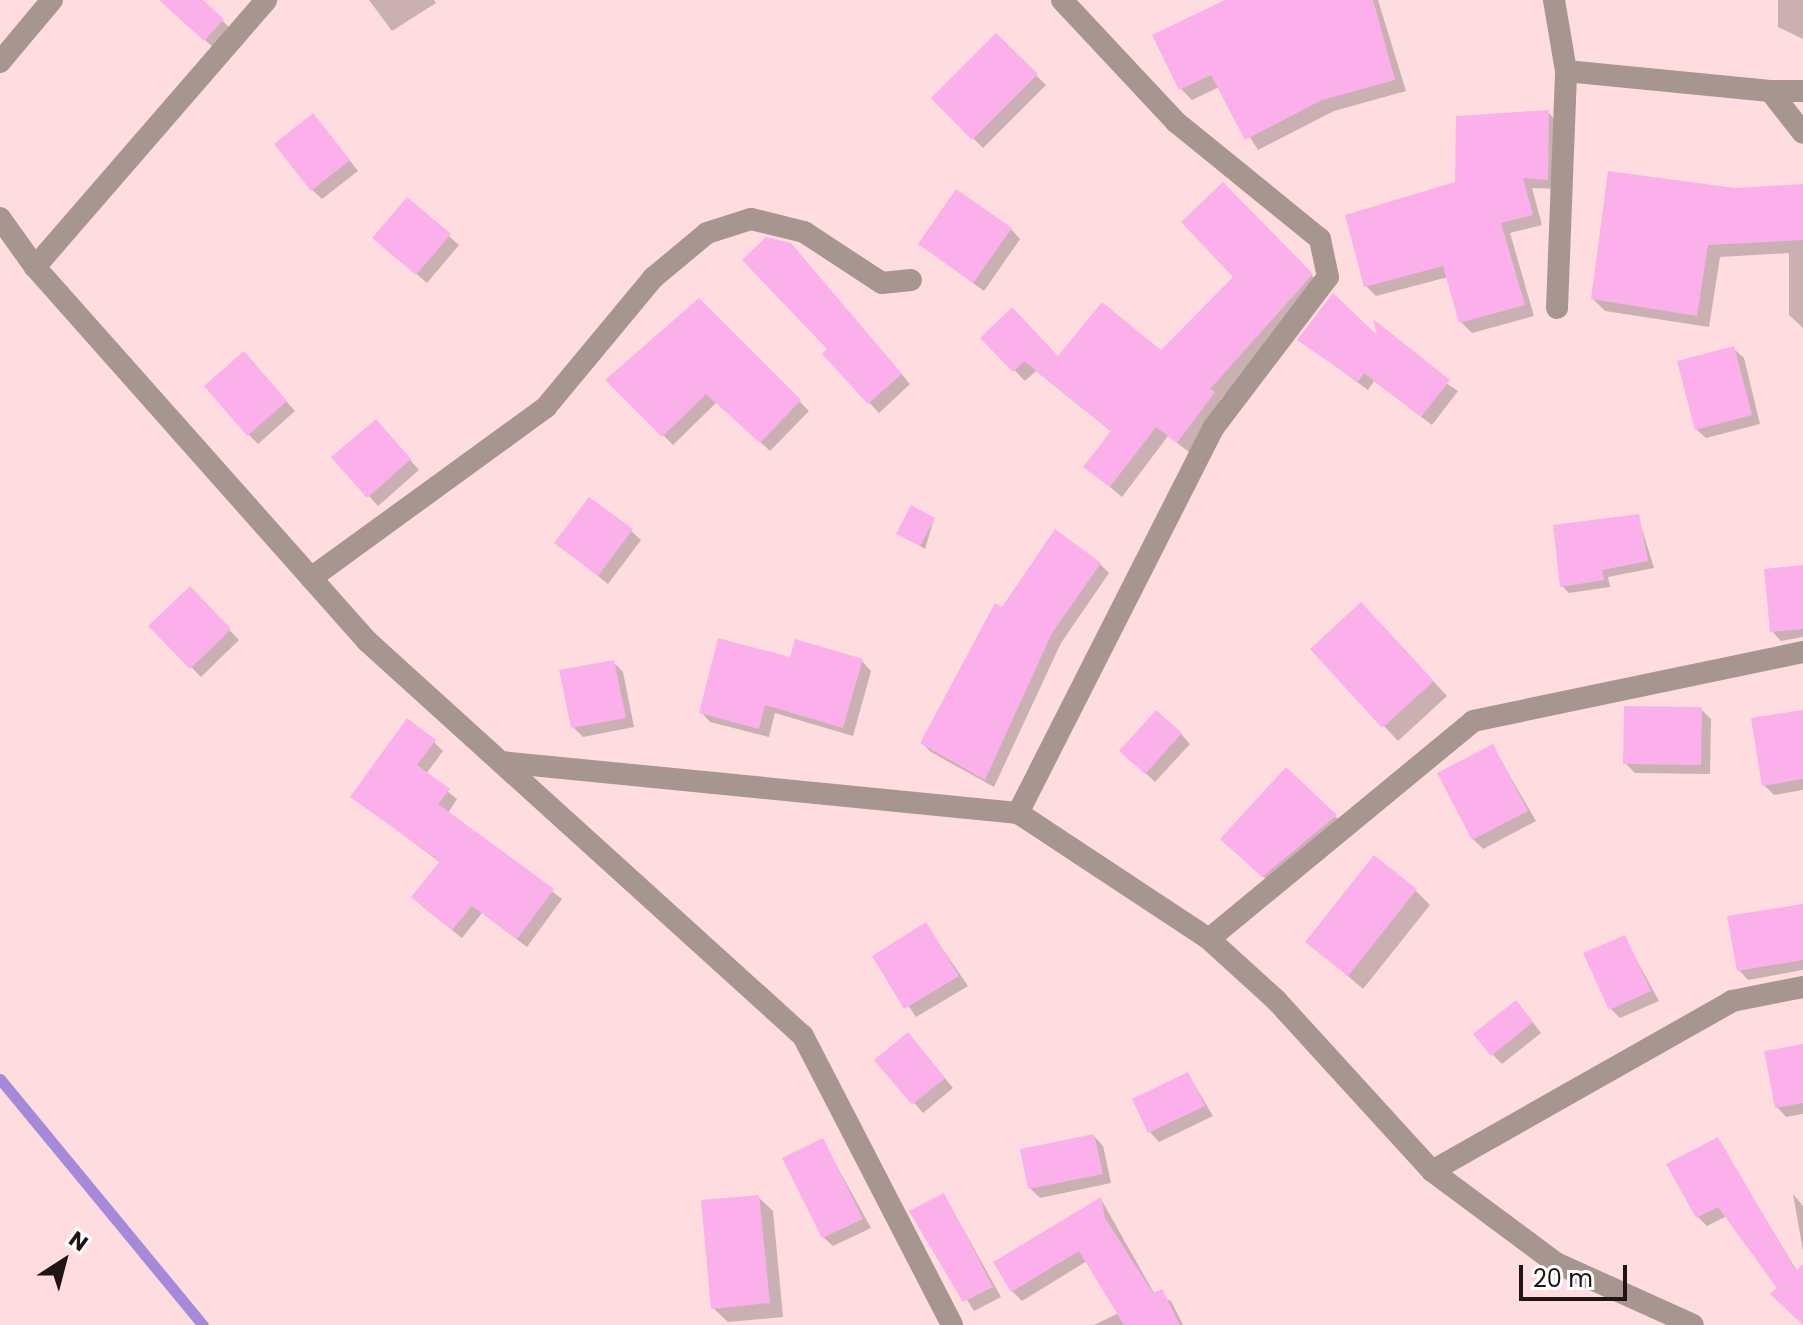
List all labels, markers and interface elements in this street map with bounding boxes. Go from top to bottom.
north arrow [24,1221,104,1301]
text: N [63,1224,94,1259]
scale bar [1523,1249,1631,1299]
text: 20 m [1533,1262,1593,1295]

